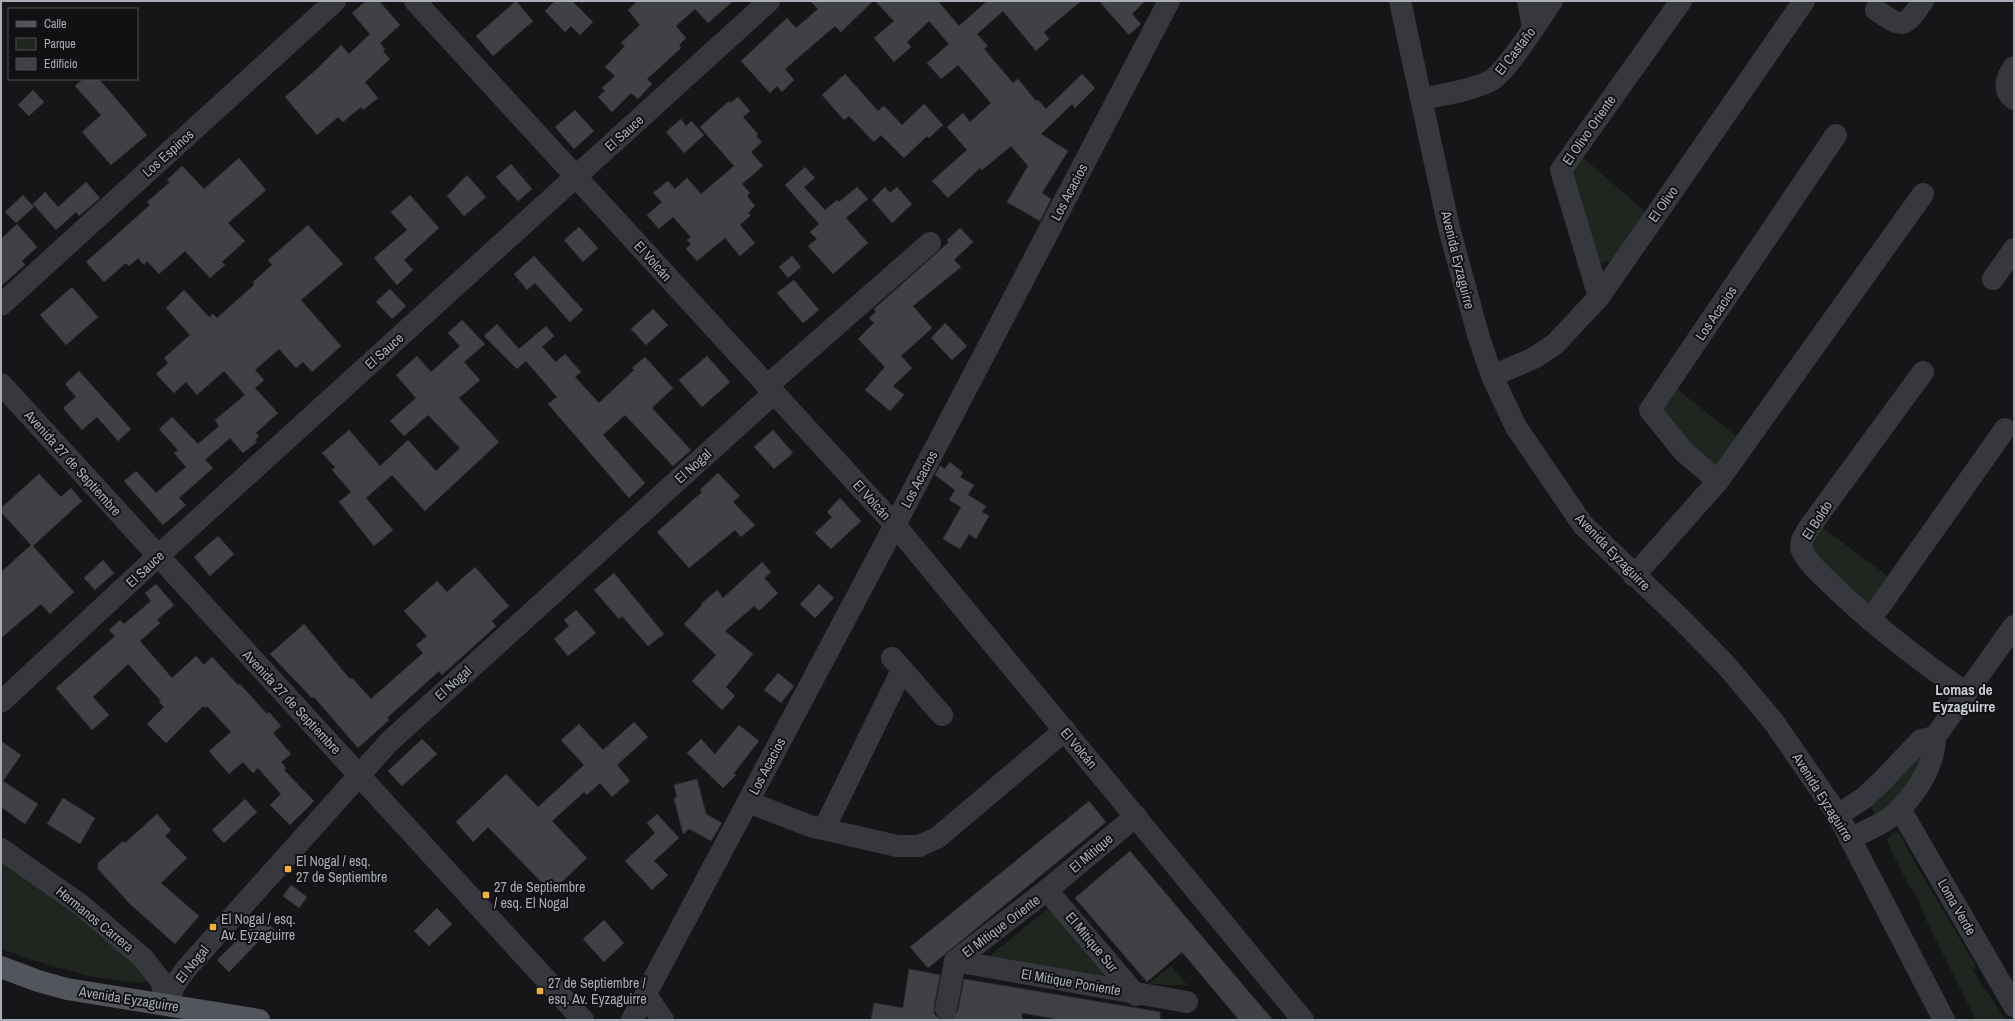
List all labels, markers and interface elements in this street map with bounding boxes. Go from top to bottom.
legend [8,8,138,80]
text: Calle [44,16,66,32]
street label: El Castaño [1491,23,1539,79]
text: Parque [44,36,76,52]
text: Edificio [44,56,77,72]
street label: El Olivo Oriente [1558,91,1620,169]
street label: El Sauce [601,111,647,155]
street label: Los Espinos [138,125,198,181]
street label: Los Acacios [1047,160,1092,224]
street label: El Olivo [1644,182,1682,226]
street label: Avenida Eyzaguirre [1437,208,1479,311]
street label: El Volcán [630,237,676,285]
street label: Los Acacios [1691,282,1741,344]
street label: El Sauce [361,329,407,373]
street label: Avenida 27 de Septiembre [20,406,125,520]
street label: El Nogal [671,445,715,487]
street label: Los Acacios [897,447,942,511]
street label: El Volcán [849,476,895,524]
street label: El Boldo [1798,497,1836,543]
street label: Avenida Eyzaguirre [1571,509,1654,594]
street label: El Sauce [122,547,168,591]
street label: Avenida 27 de Septiembre [238,645,345,758]
street label: El Nogal [431,662,475,704]
district label: Lomas de Eyzaguirre [1933,679,1996,717]
street label: El Volcán [1057,724,1101,772]
street label: Los Acacios [745,734,790,798]
street label: Avenida Eyzaguirre [1788,749,1857,844]
street label: El Mitique [1065,829,1117,877]
place label: El Nogal / esq. 27 de Septiembre [296,852,387,886]
marker: El Nogal / esq. 27 de Septiembre [283,864,293,874]
street label: Loma Verde [1934,876,1980,938]
place label: 27 de Septiembre / esq. El Nogal [494,878,585,912]
street label: Hermanos Carrera [52,882,138,956]
marker: 27 de Septiembre / esq. El Nogal [481,890,491,900]
street label: El Mitique Oriente [958,891,1044,961]
street label: El Mitique Sur [1062,908,1122,976]
place label: El Nogal / esq. Av. Eyzaguirre [220,910,296,944]
marker: El Nogal / esq. Av. Eyzaguirre [208,922,218,932]
street label: El Nogal [171,941,213,987]
street label: El Mitique Poniente [1020,964,1122,1000]
place label: 27 de Septiembre / esq. Av. Eyzaguirre [548,974,647,1008]
street label: Avenida Eyzaguirre [77,982,180,1016]
marker: 27 de Septiembre / esq. Av. Eyzaguirre [535,986,545,996]

